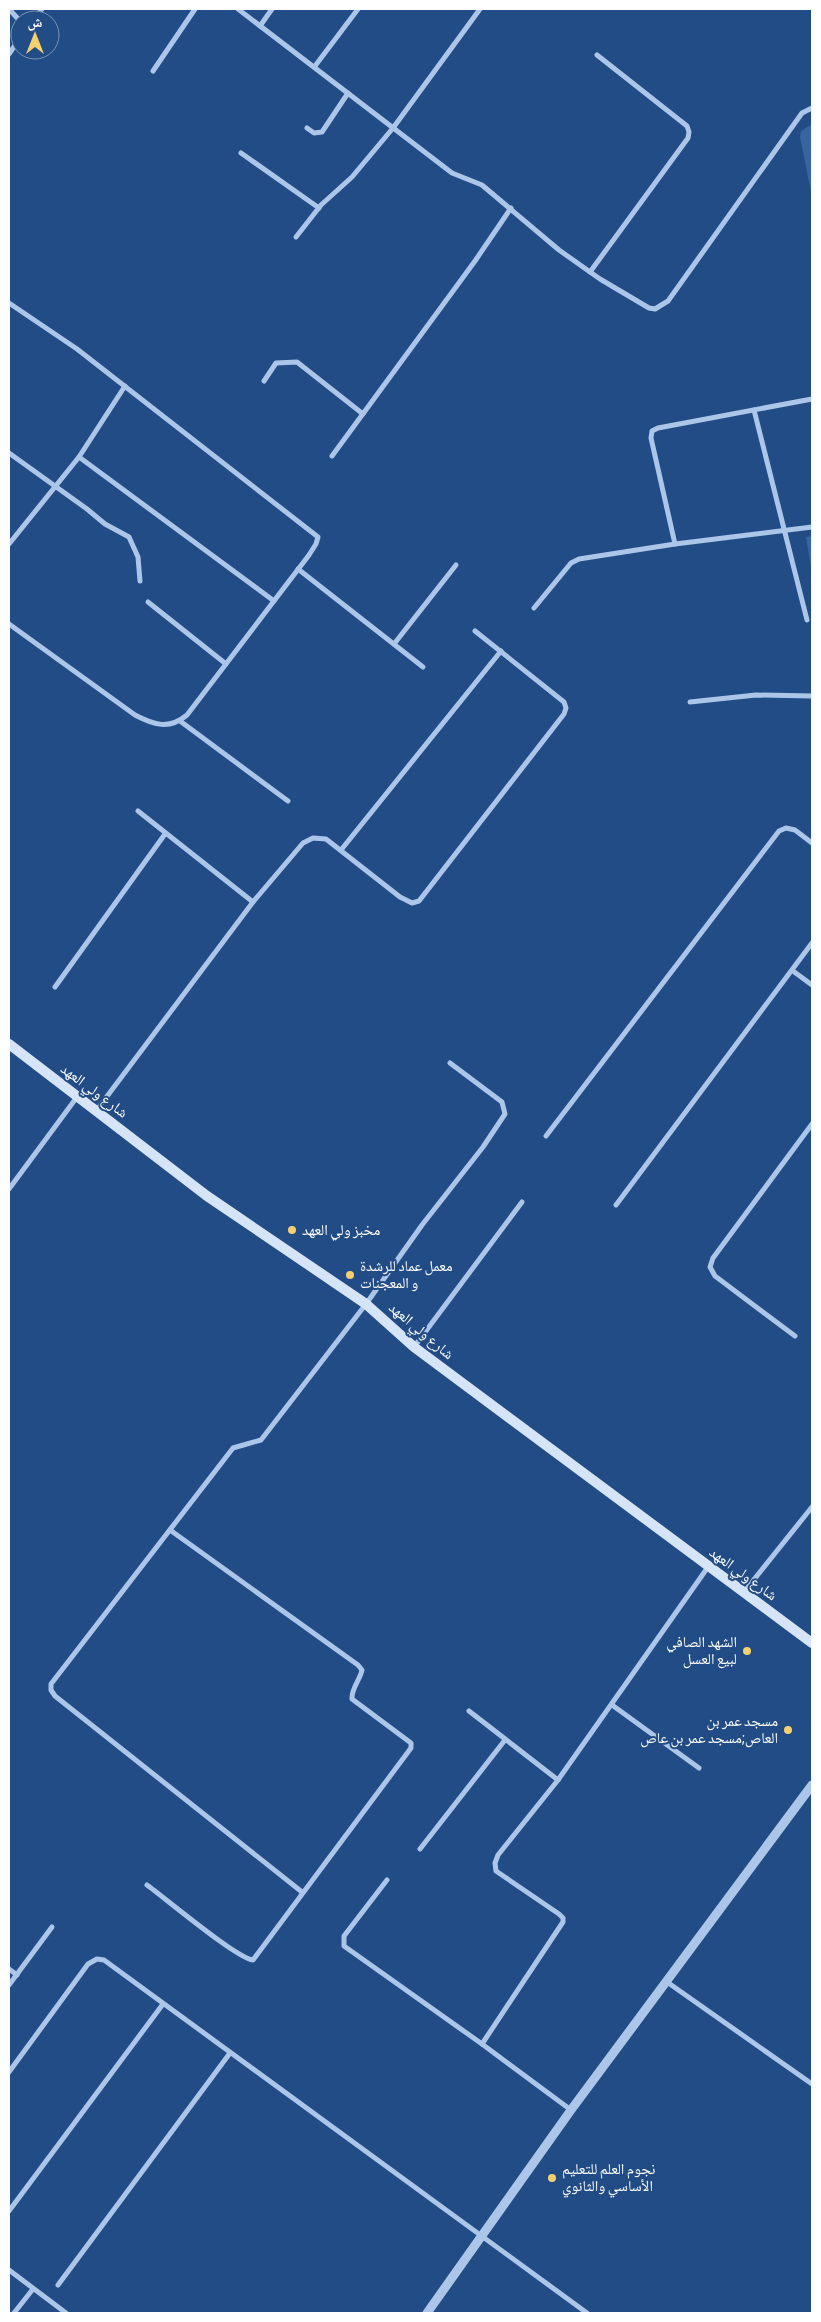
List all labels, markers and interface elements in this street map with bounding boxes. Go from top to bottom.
north arrow [10,10,60,60]
text: ش [28,14,43,31]
street label: شارع ولي العهد [55,1059,132,1124]
place label: مخبز ولي العهد [302,1221,380,1241]
marker: مخبز ولي العهد [286,1224,298,1236]
place label: معمل عماد للرشدة و المعجنات [360,1257,453,1293]
marker: معمل عماد للرشدة و المعجنات [344,1269,356,1281]
street label: شارع ولي العهد [383,1298,458,1365]
street label: شارع ولي العهد [704,1543,781,1607]
place label: الشهد الصافي لبيع العسل [666,1633,737,1669]
marker: الشهد الصافي لبيع العسل [741,1645,753,1657]
place label: مسجد عمر بن العاص;مسجد عمر بن عاص [640,1712,778,1748]
marker: مسجد عمر بن العاص;مسجد عمر بن عاص [782,1724,794,1736]
place label: نجوم العلم للتعليم الأساسي والثانوي [562,2160,655,2197]
marker: نجوم العلم للتعليم الأساسي والثانوي [546,2172,558,2184]

